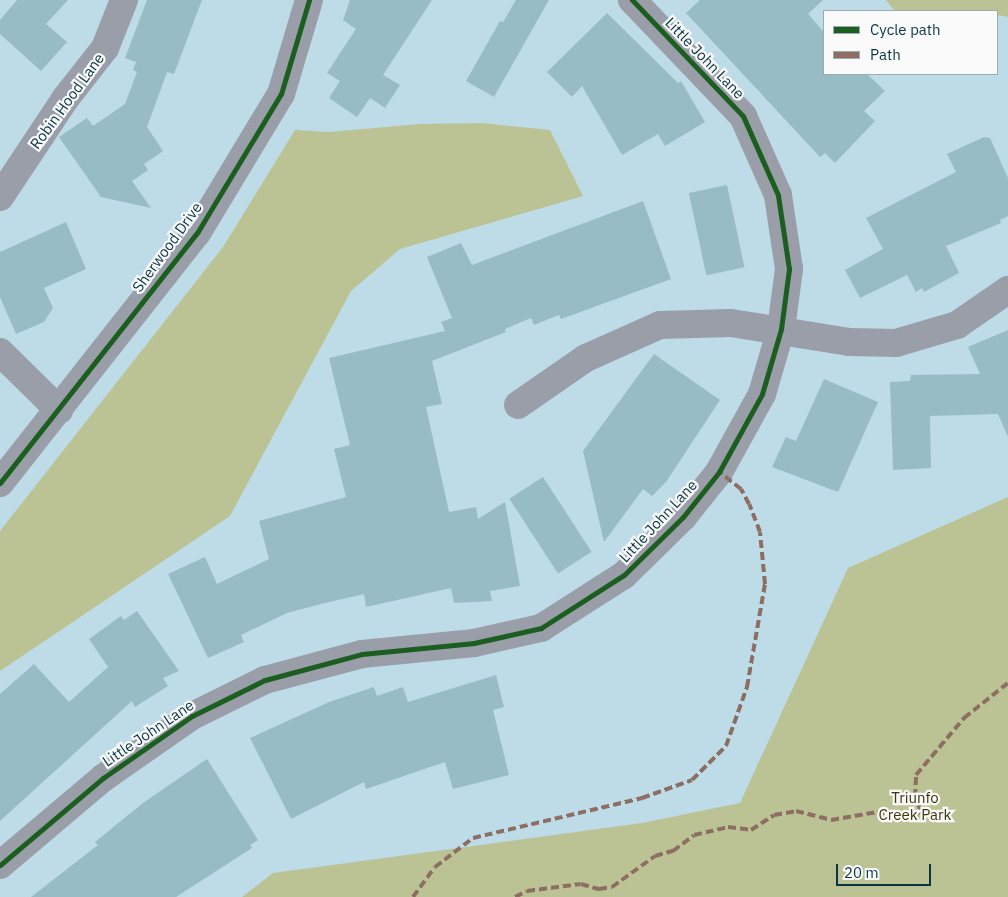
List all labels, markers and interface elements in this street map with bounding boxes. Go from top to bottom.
legend [823,10,998,75]
street label: Little John Lane [662,13,748,103]
text: Cycle path [870,20,941,39]
text: Path [870,45,901,64]
street label: Robin Hood Lane [26,50,108,152]
street label: Sherwood Drive [128,199,206,295]
street label: Little John Lane [615,476,701,566]
street label: Little John Lane [99,696,197,770]
park label: Triunfo Creek Park [878,788,952,823]
scale bar [838,854,933,886]
text: 20 m [844,863,879,882]

